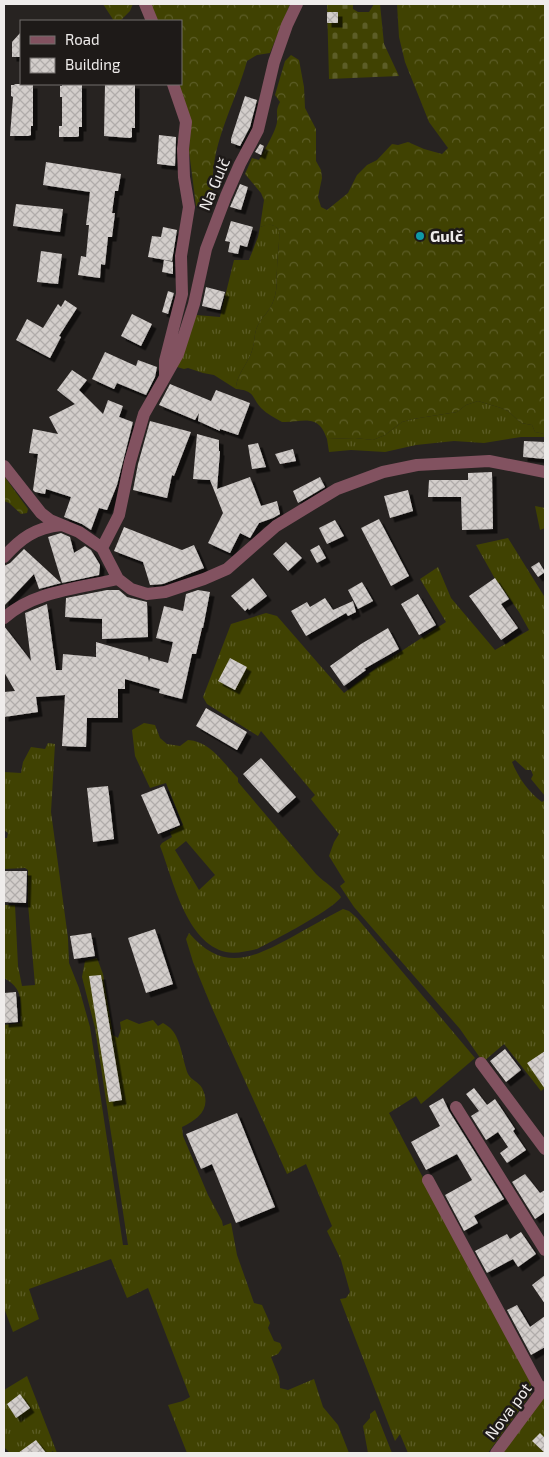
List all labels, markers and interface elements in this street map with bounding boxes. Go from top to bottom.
legend [20,20,182,85]
text: Road [65,30,100,48]
text: Building [65,55,121,73]
street label: Na Gulč [194,154,233,213]
place label: Gulč [430,226,463,245]
marker: Gulč [414,230,426,242]
street label: Nova pot [480,1379,535,1443]

